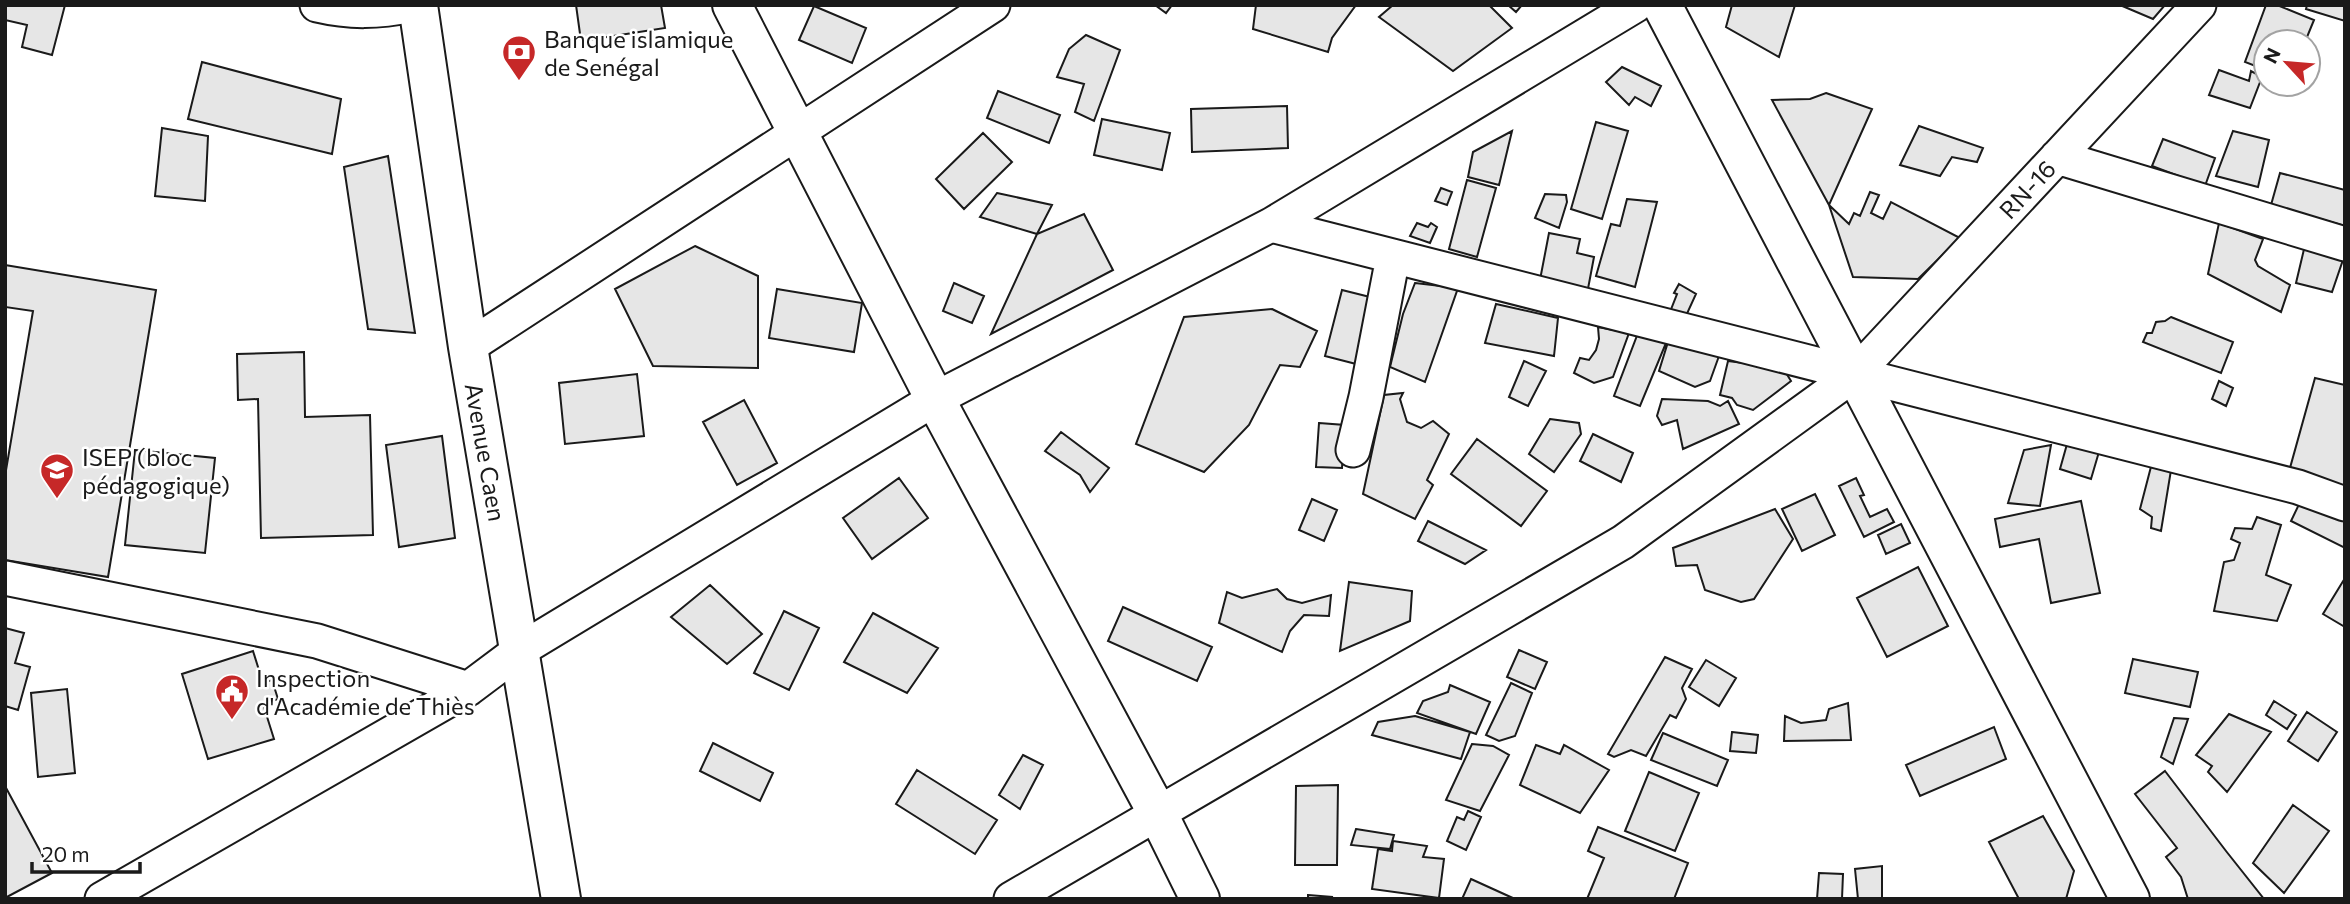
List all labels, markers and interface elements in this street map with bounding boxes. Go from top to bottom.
place label: Banque islamique de Senégal [544,24,733,81]
north arrow [2252,28,2322,98]
bank icon: Banque islamique de Senégal [500,33,538,82]
text: N [2258,44,2285,67]
street label: RN-16 [1993,154,2061,224]
street label: Avenue Caen [460,381,512,523]
place label: ISEP (bloc pédagogique) [82,442,230,499]
school or university icon: ISEP (bloc pédagogique) [38,451,76,500]
place label: Inspection d'Académie de Thiès [256,663,475,720]
public building icon: Inspection d'Académie de Thiès [213,672,251,721]
scale bar [32,830,140,874]
text: 20 m [42,841,90,866]

